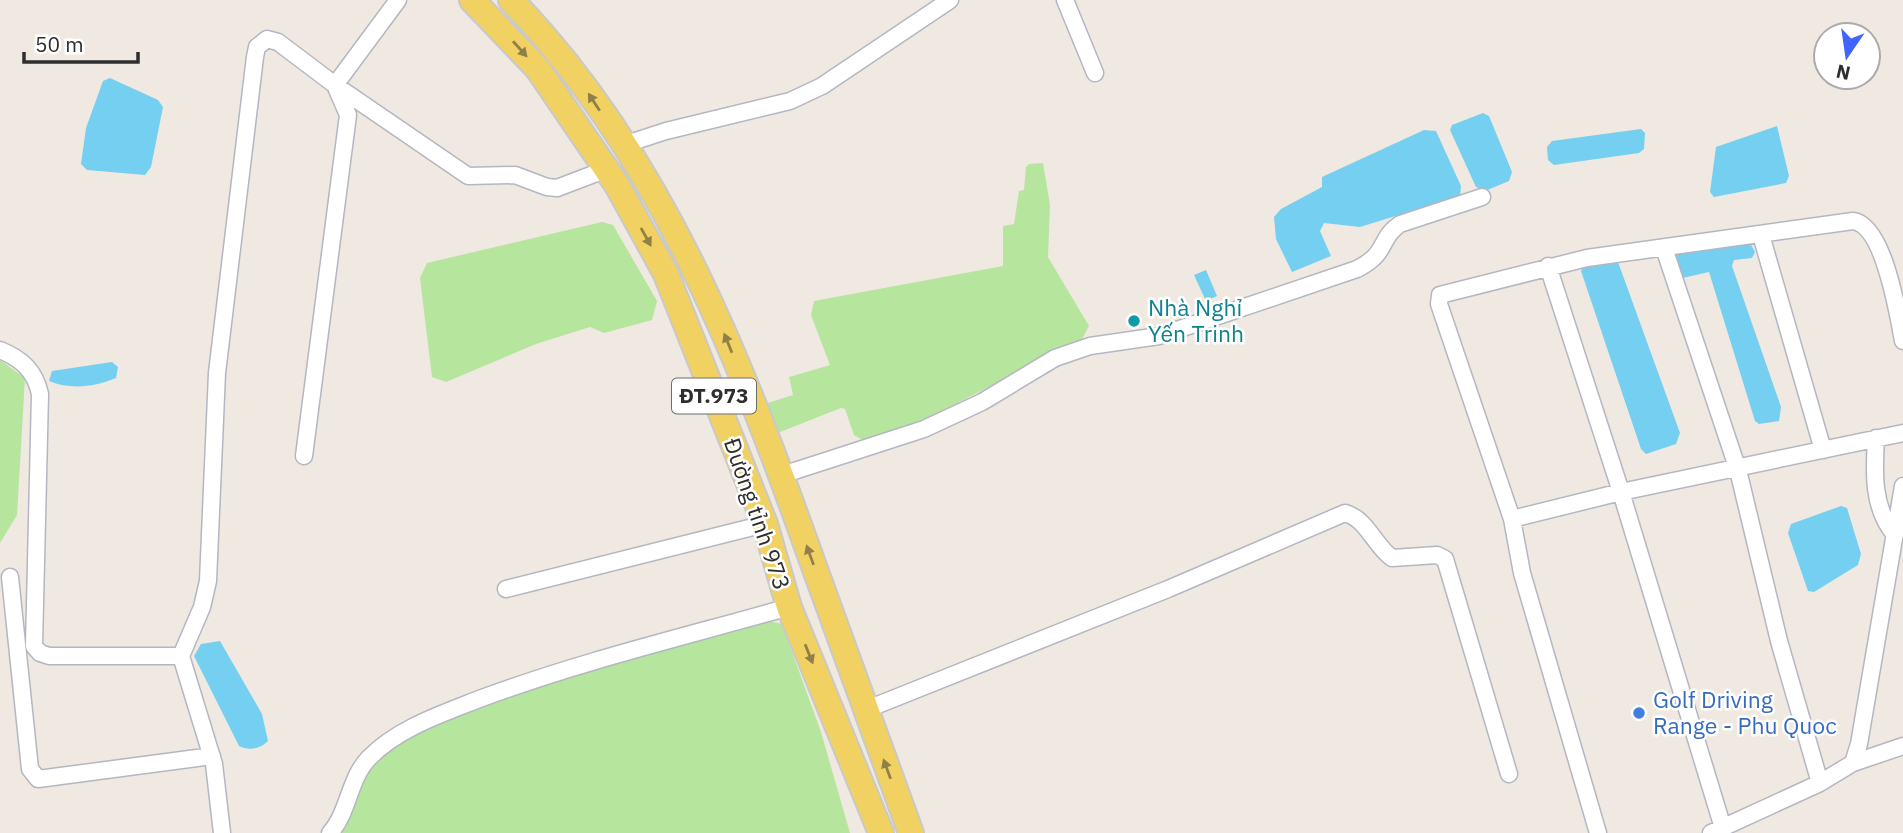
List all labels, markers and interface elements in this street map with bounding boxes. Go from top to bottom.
scale bar [24,21,138,65]
north arrow [1812,21,1882,91]
text: 50 m [35,30,84,58]
one-way arrow [511,40,527,57]
text: N [1834,59,1853,86]
one-way arrow [587,93,601,111]
one-way arrow [640,228,652,247]
place label: Nhà Nghỉ Yến Trinh [1148,292,1244,348]
marker: Nhà Nghỉ Yến Trinh [1126,313,1142,329]
one-way arrow [722,332,733,353]
road number: ĐT.973 [672,378,756,414]
street label: Đường tỉnh 973 [718,434,798,594]
one-way arrow [804,544,815,565]
one-way arrow [803,644,814,665]
place label: Golf Driving Range - Phu Quoc [1653,684,1837,740]
marker: Golf Driving Range - Phu Quoc [1631,705,1647,721]
one-way arrow [882,758,893,779]

